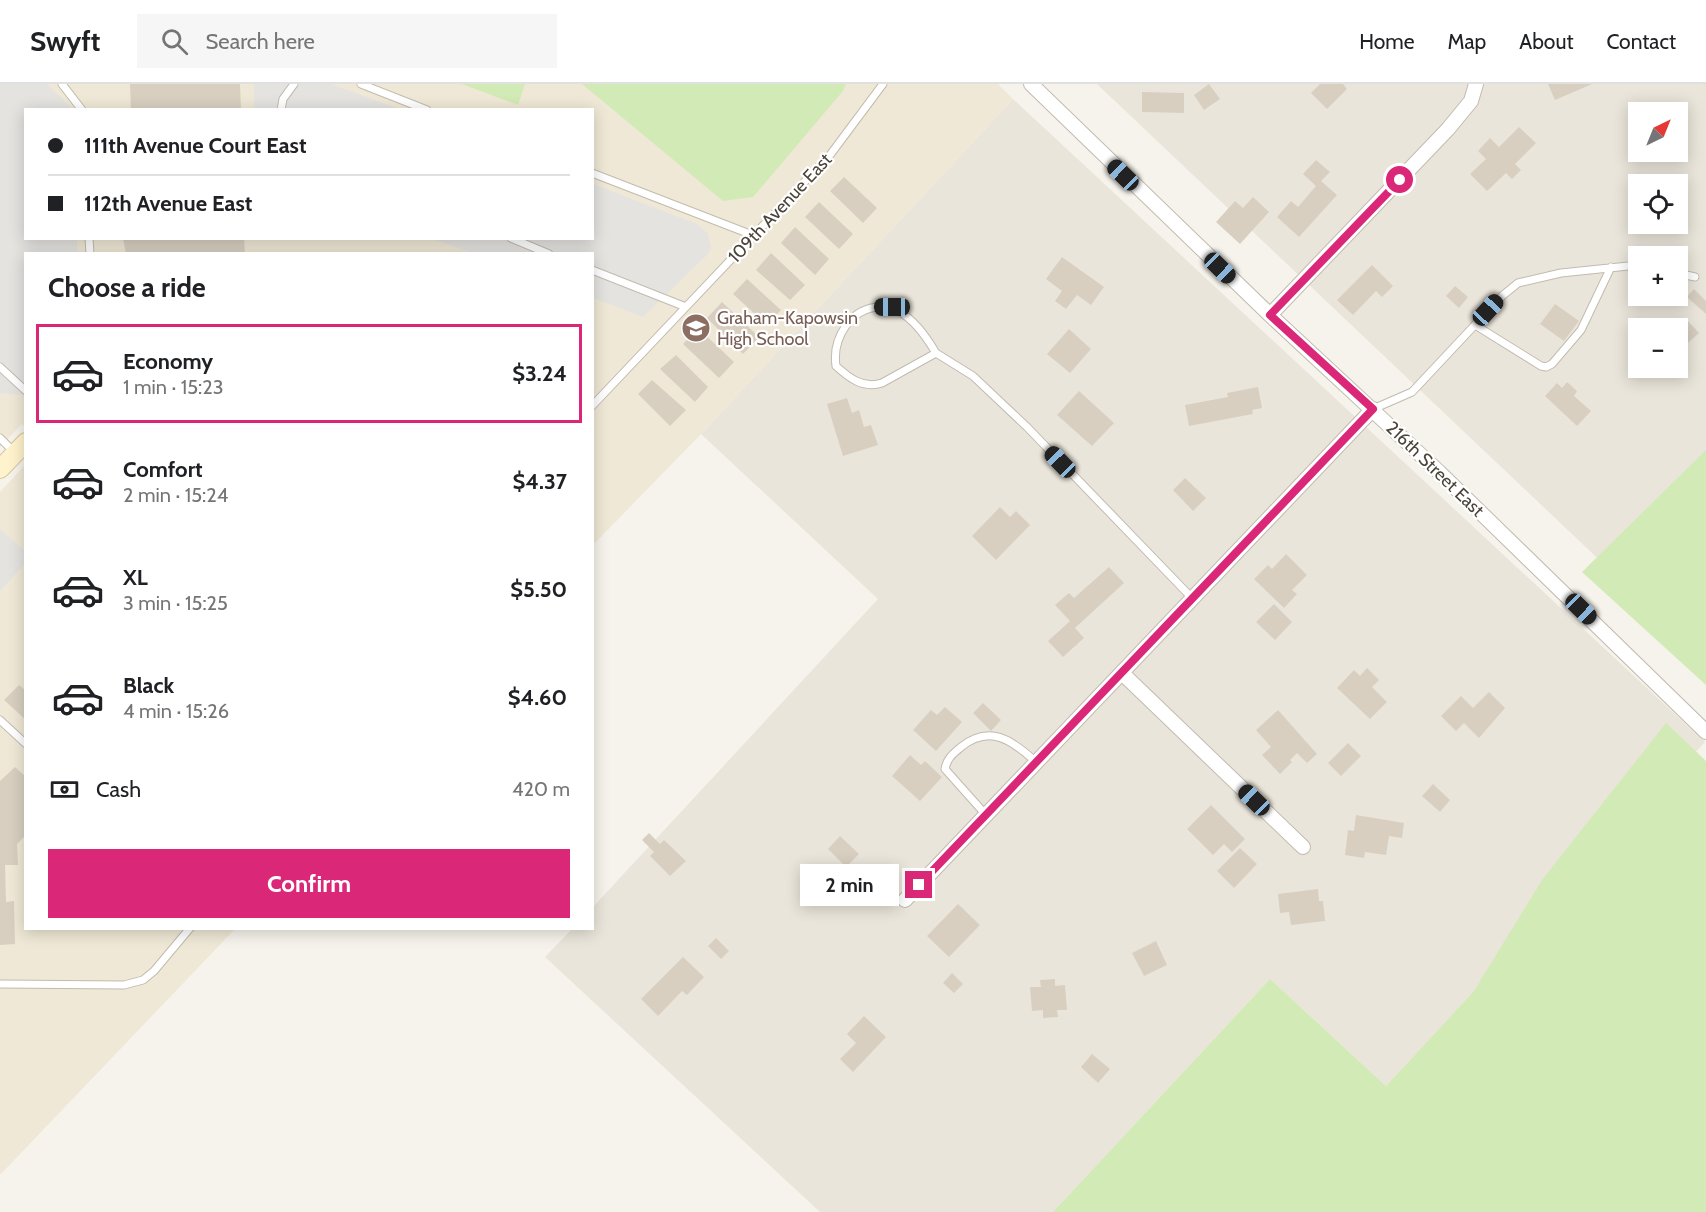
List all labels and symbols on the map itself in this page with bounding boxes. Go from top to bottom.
north arrow [1628,102,1688,162]
street label: 109th Avenue East [724,149,836,267]
car [1104,156,1142,194]
route start [1386,166,1413,193]
car [1201,249,1239,287]
car [1469,291,1507,329]
car [874,298,910,316]
place label: Graham-Kapowsin High School [717,307,858,350]
school or university icon: Graham-Kapowsin High School [680,312,712,344]
street label: 216th Street East [1381,417,1489,521]
car [1041,443,1079,481]
car [1562,590,1600,628]
car [1235,781,1273,819]
callout: 2 min [799,864,898,906]
route end [905,871,932,898]

